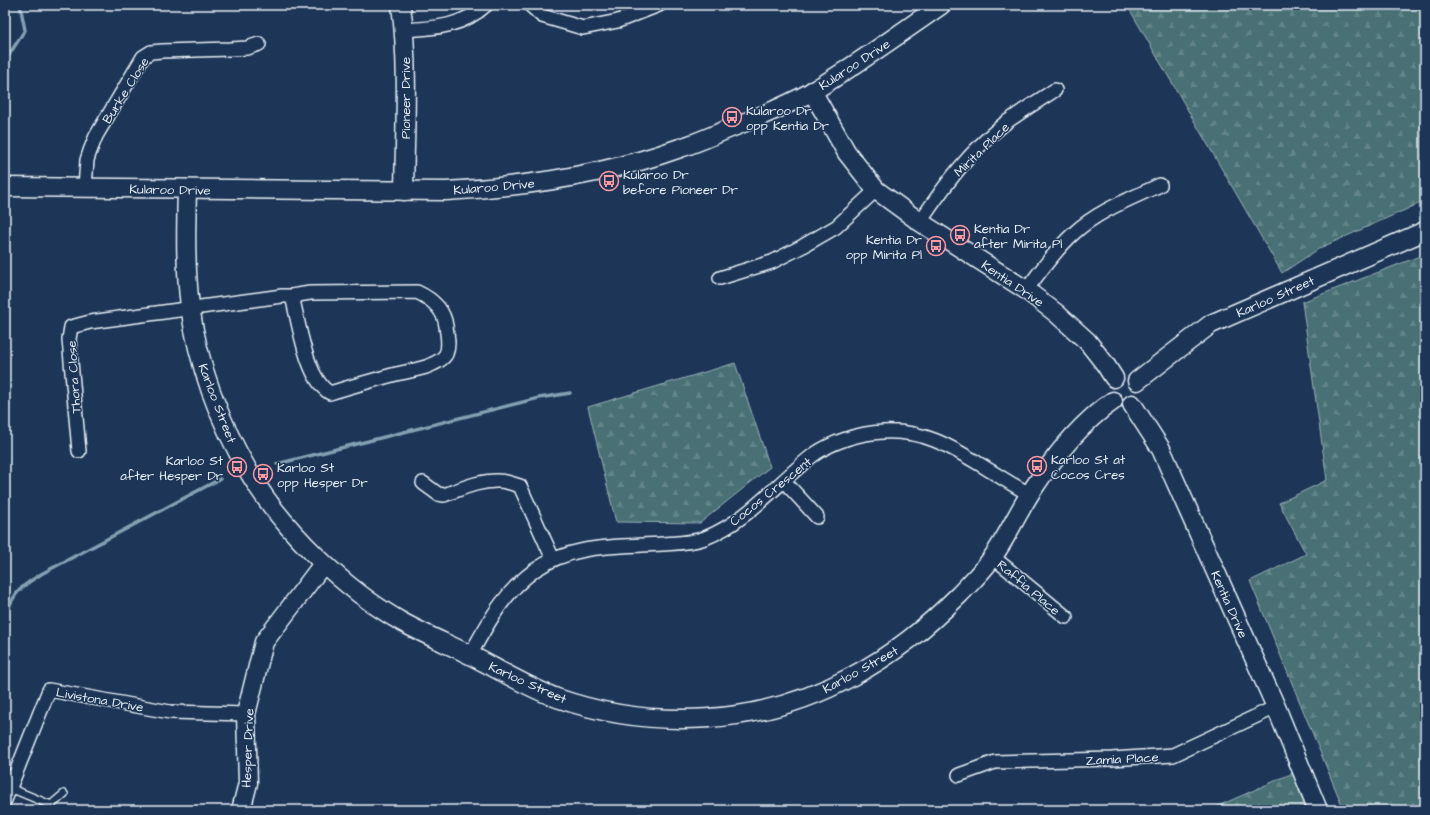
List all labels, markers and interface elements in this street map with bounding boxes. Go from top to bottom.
street label: Kularoo Drive [815,35,894,95]
street label: Burke Close [98,54,153,127]
street label: Pioneer Drive [397,57,415,139]
place label: Kularoo Dr opp Kentia Dr [746,102,829,135]
bus stop icon: Kularoo Dr opp Kentia Dr [721,106,743,128]
street label: Mirita Place [950,119,1014,181]
place label: Kularoo Dr before Pioneer Dr [623,166,738,199]
bus stop icon: Kularoo Dr before Pioneer Dr [598,170,620,192]
street label: Kularoo Drive [453,174,535,200]
street label: Kularoo Drive [129,180,211,200]
place label: Kentia Dr after Mirita Pl [974,220,1062,253]
bus stop icon: Kentia Dr after Mirita Pl [949,224,971,246]
place label: Kentia Dr opp Mirita Pl [846,231,922,264]
bus stop icon: Kentia Dr opp Mirita Pl [925,235,947,257]
street label: Kentia Drive [978,256,1047,311]
street label: Karloo Street [1234,271,1318,322]
street label: Thora Close [62,340,86,414]
street label: Karloo Street [194,361,241,446]
place label: Karloo St at Cocos Cres [1051,451,1126,484]
place label: Karloo St after Hesper Dr [120,452,224,485]
street label: Cocos Crescent [726,453,816,530]
bus stop icon: Karloo St at Cocos Cres [1026,455,1048,477]
bus stop icon: Karloo St after Hesper Dr [226,456,248,478]
place label: Karloo St opp Hesper Dr [277,459,368,492]
bus stop icon: Karloo St opp Hesper Dr [252,463,274,485]
street label: Raffia Place [993,556,1064,620]
street label: Kentia Drive [1206,568,1252,641]
street label: Karloo Street [820,641,902,698]
street label: Karloo Street [486,658,570,708]
street label: Livistona Drive [55,683,145,717]
street label: Hesper Drive [238,708,258,788]
street label: Zamia Place [1085,748,1159,770]

